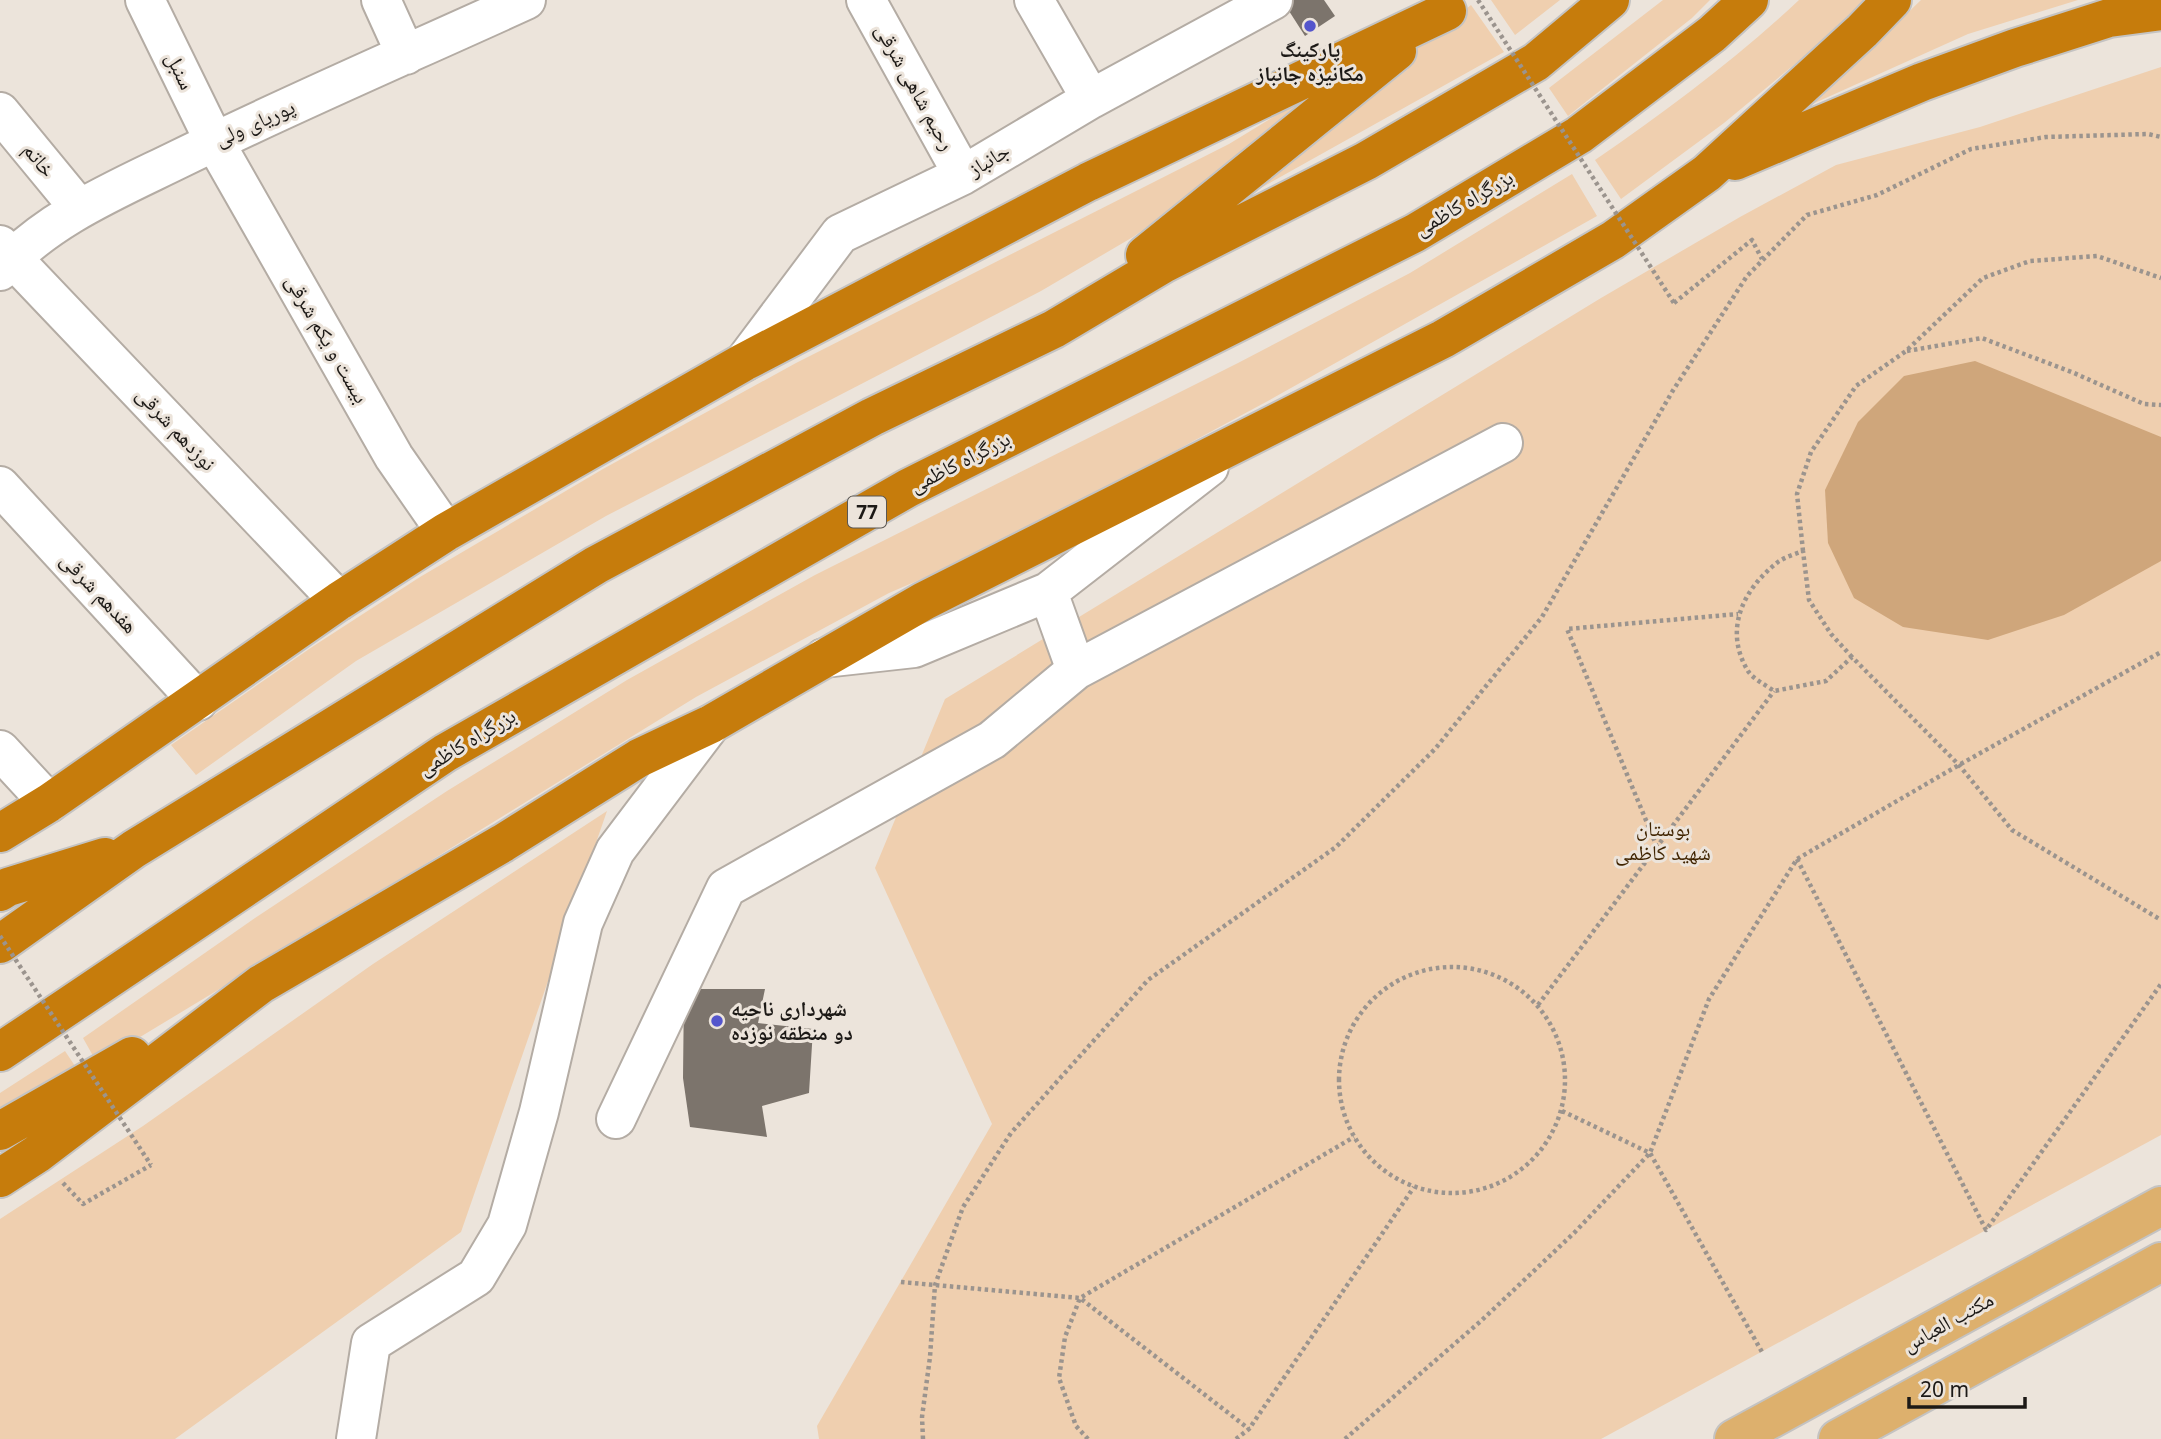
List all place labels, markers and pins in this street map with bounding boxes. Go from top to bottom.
marker: پارکینگ مکانیزه جانباز [1302,18,1318,34]
place label: پارکینگ مکانیزه جانباز [1255,35,1364,87]
place label: شهرداری ناحیه دو منطقه نوزده [731,994,853,1046]
marker: شهرداری ناحیه دو منطقه نوزده [709,1013,725,1029]

